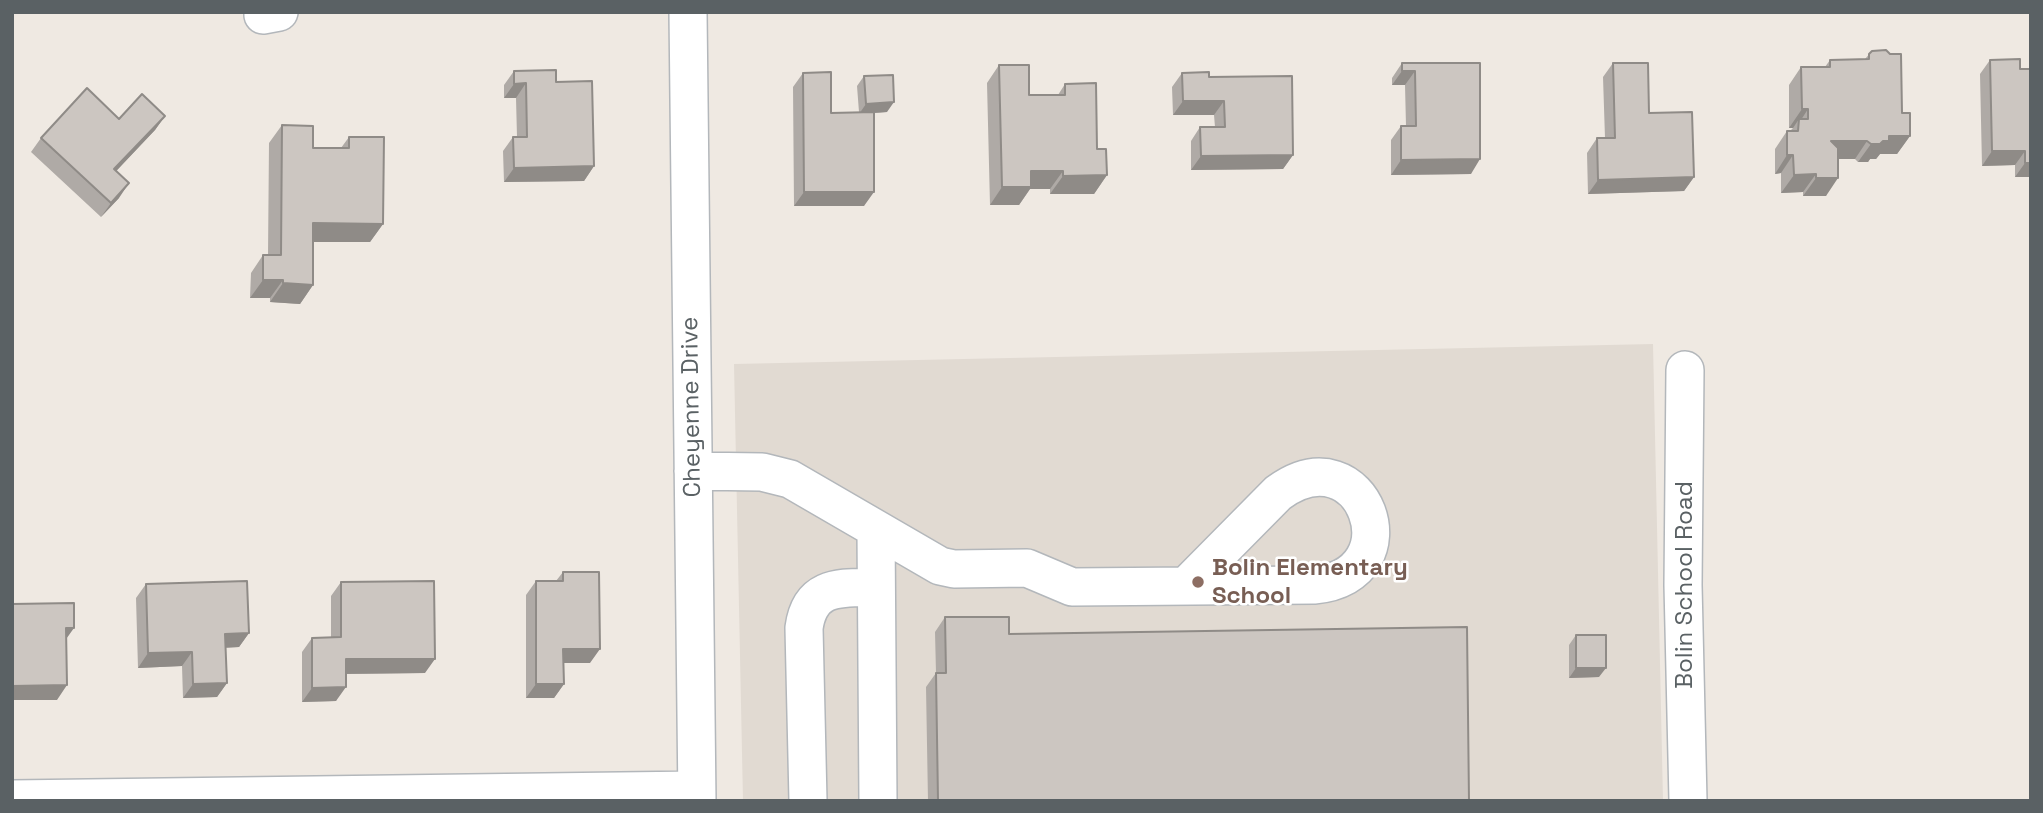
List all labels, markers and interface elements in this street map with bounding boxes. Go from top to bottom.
street label: Cheyenne Drive [676,317,708,497]
street label: Bolin School Road [1671,481,1699,689]
place label: Bolin Elementary School [1212,554,1408,610]
marker: Bolin Elementary School [1190,574,1206,590]

